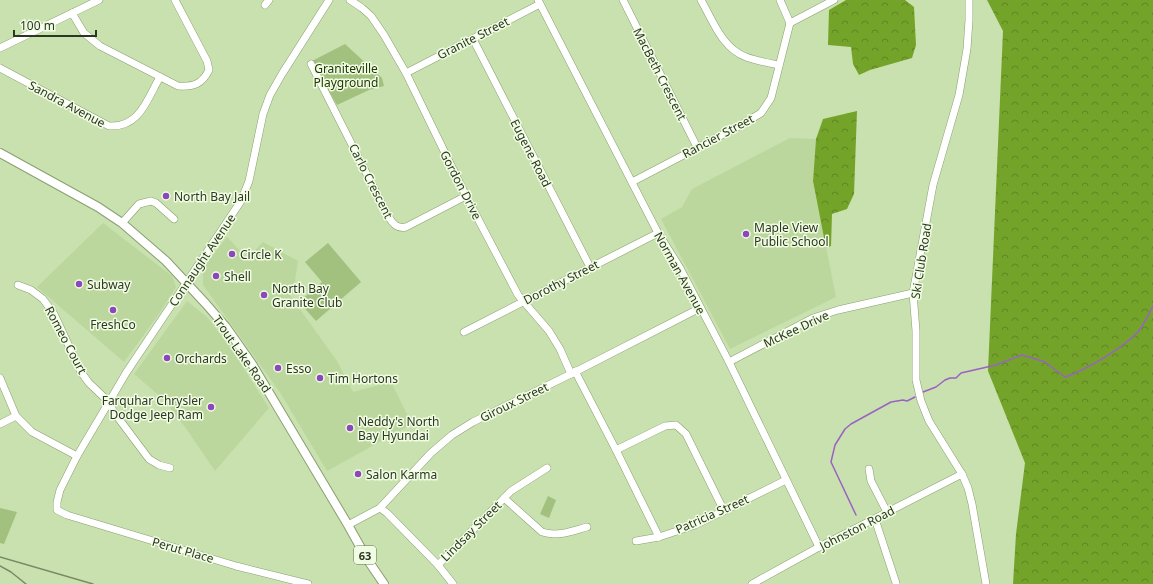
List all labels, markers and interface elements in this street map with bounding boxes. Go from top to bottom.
scale bar [14,12,96,38]
street label: Granite Street [434,12,512,63]
text: 100 m [20,17,55,34]
street label: MacBeth Crescent [629,25,691,124]
park label: Graniteville Playground [314,60,378,91]
street label: Sandra Avenue [26,77,109,132]
street label: Rancier Street [679,110,757,162]
street label: Eugene Road [507,116,555,190]
street label: Carlo Crescent [345,141,397,222]
street label: Gordon Drive [436,147,486,223]
place label: North Bay Jail [174,188,250,205]
marker: North Bay Jail [161,191,171,201]
street label: Connaught Avenue [165,210,239,310]
place label: Maple View Public School [754,219,829,250]
street label: Ski Club Road [907,222,935,300]
street label: Norman Avenue [650,229,710,318]
marker: Maple View Public School [741,229,751,239]
place label: Circle K [240,246,282,263]
marker: Circle K [227,249,237,259]
street label: Dorothy Street [520,255,602,308]
place label: Shell [224,268,251,285]
marker: Shell [211,271,221,281]
place label: Subway [87,276,131,293]
marker: Subway [74,279,84,289]
place label: North Bay Granite Club [272,280,342,311]
marker: North Bay Granite Club [259,290,269,300]
street label: Romeo Court [41,303,91,378]
marker: FreshCo [108,305,118,315]
street label: McKee Drive [761,306,832,352]
street label: Trout Lake Road [209,312,275,396]
place label: FreshCo [90,316,136,333]
place label: Orchards [175,350,227,367]
marker: Orchards [162,353,172,363]
place label: Esso [286,360,311,377]
marker: Esso [273,363,283,373]
place label: Tim Hortons [328,370,398,387]
marker: Tim Hortons [315,373,325,383]
street label: Giroux Street [477,378,552,426]
place label: Farquhar Chrysler Dodge Jeep Ram [102,392,203,423]
marker: Farquhar Chrysler Dodge Jeep Ram [206,402,216,412]
place label: Neddy's North Bay Hyundai [358,413,440,444]
marker: Neddy's North Bay Hyundai [345,423,355,433]
place label: Salon Karma [366,466,437,483]
marker: Salon Karma [353,469,363,479]
street label: Patricia Street [673,490,752,538]
street label: Lindsay Street [437,496,506,565]
street label: Johnston Road [816,502,897,555]
street label: Perut Place [150,533,216,567]
road number: 63 [354,546,376,564]

